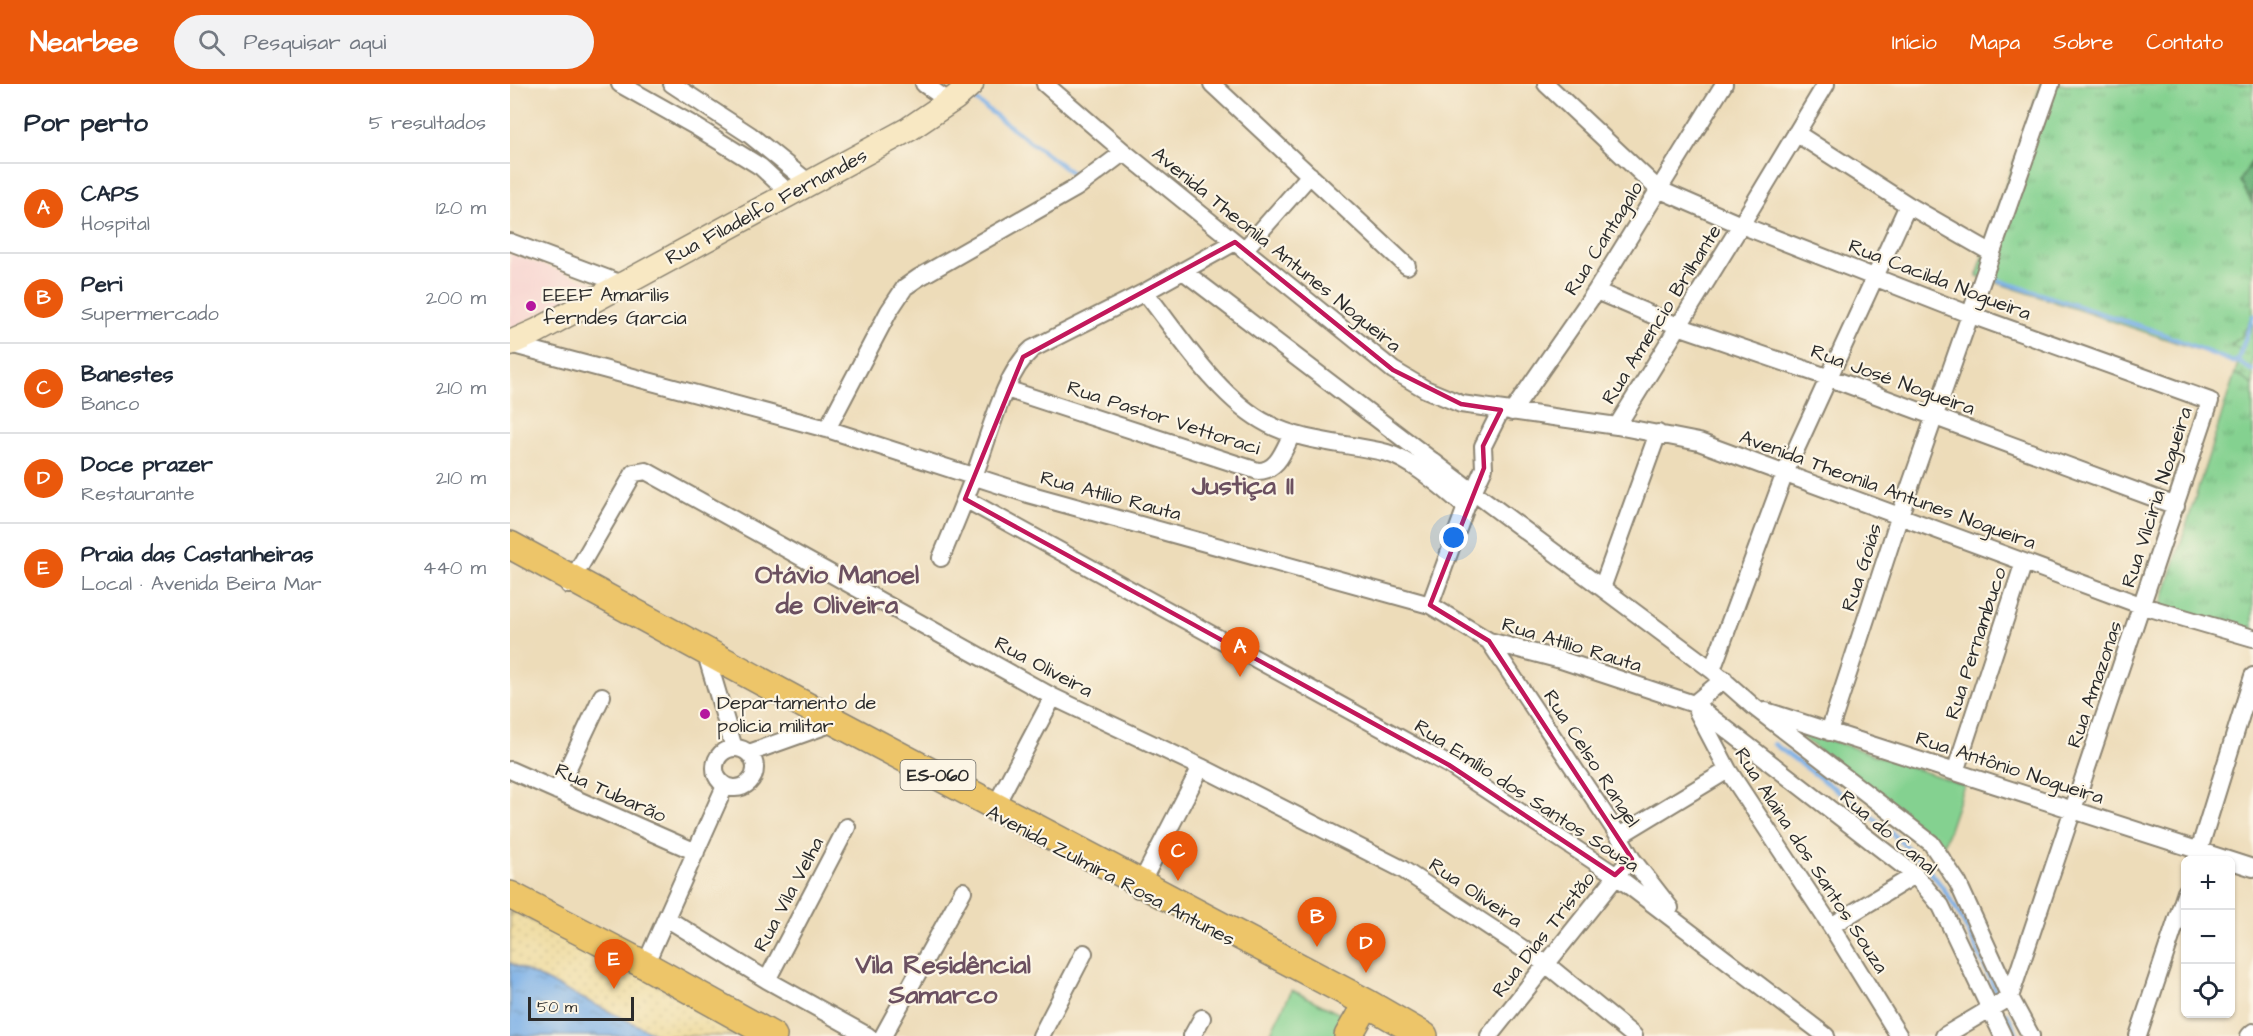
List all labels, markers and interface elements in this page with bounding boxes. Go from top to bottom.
search box [174,15,594,69]
text: Nearbee [30,23,138,62]
icon: search [195,26,228,59]
text: Pesquisar aqui [243,27,386,58]
text: Início [1892,28,1937,57]
text: Mapa [1970,28,2020,57]
text: Sobre [2053,28,2113,57]
text: Contato [2146,28,2223,57]
text: Por perto [24,105,148,141]
text: 5 resultados [369,109,486,137]
street label: Avenida Theonila Antunes Nogueira [1145,140,1407,360]
street label: Rua Filadelfo Fernandes [661,142,872,272]
street label: Rua Cantagalo [1558,176,1651,302]
text: CAPS [81,179,139,210]
text: A [37,194,50,222]
text: 120 m [436,194,486,222]
text: Hospital [81,210,150,238]
street label: Rua Amencio Brilhante [1595,219,1729,410]
street label: Rua Cacilda Nogueira [1844,232,2035,329]
text: Peri [81,269,122,300]
place label: EEEF Amarilis ferndes Garcia [543,281,687,332]
text: B [36,284,51,312]
text: 200 m [426,284,486,312]
marker: EEEF Amarilis ferndes Garcia [524,299,538,313]
text: Supermercado [81,300,219,328]
street label: Rua José Nogueira [1806,337,1979,424]
text: Banestes [81,359,174,390]
street label: Rua Pastor Vettoraci [1063,373,1264,462]
text: C [36,374,51,402]
text: 210 m [436,374,486,402]
text: Banco [81,390,139,418]
street label: Rua Vilciria Nogueira [2115,403,2200,592]
street label: Avenida Theonila Antunes Nogueira [1735,423,2040,558]
text: Doce prazer [81,449,213,480]
text: D [37,464,50,492]
text: 210 m [436,464,486,492]
street label: Rua Atílio Rauta [1037,464,1184,528]
district label: Justiça II [1191,468,1294,504]
text: Restaurante [81,480,195,508]
street label: Rua Goiás [1835,520,1889,615]
your location [1439,523,1468,552]
text: Praia das Castanheiras [81,539,313,570]
text: E [38,554,49,582]
text: 440 m [423,554,486,582]
district label: Otávio Manoel de Oliveira [755,557,919,623]
street label: Rua Pernambuco [1938,564,2014,723]
text: Local · Avenida Beira Mar [81,570,321,598]
street label: Rua Atílio Rauta [1498,610,1645,680]
street label: Rua Amazonas [2060,617,2130,752]
pin: A [1220,628,1260,677]
street label: Rua Oliveira [989,629,1098,705]
street label: Rua Celso Rangel [1535,684,1646,833]
place label: Departamento de policia militar [717,689,876,740]
marker: Departamento de policia militar [698,707,712,721]
street label: Rua Emílio dos Santos Sousa [1409,713,1644,879]
street label: Rua Antônio Nogueira [1912,724,2107,813]
street label: Rua Alaina dos Santos Souza [1727,742,1895,979]
street label: Rua Tubarão [551,756,671,830]
road number: ES-060 [900,760,976,790]
street label: Rua do Canal [1833,784,1943,882]
street label: Avenida Zulmira Rosa Antunes [981,798,1240,953]
street label: Rua Vila Velha [747,832,831,957]
pin: C [1158,832,1198,881]
street label: Rua Oliveira [1423,851,1528,935]
map controls [2181,856,2235,1018]
button: + [2181,856,2235,910]
street label: Rua Dias Tristão [1486,866,1602,1003]
pin: B [1298,898,1336,947]
button: − [2181,910,2235,964]
pin: D [1346,924,1386,973]
pin: E [594,940,634,989]
district label: Vila Residêncial Samarco [854,947,1031,1013]
button: locate [2181,964,2235,1018]
scale bar [528,994,634,1022]
text: 50 m [537,996,577,1018]

